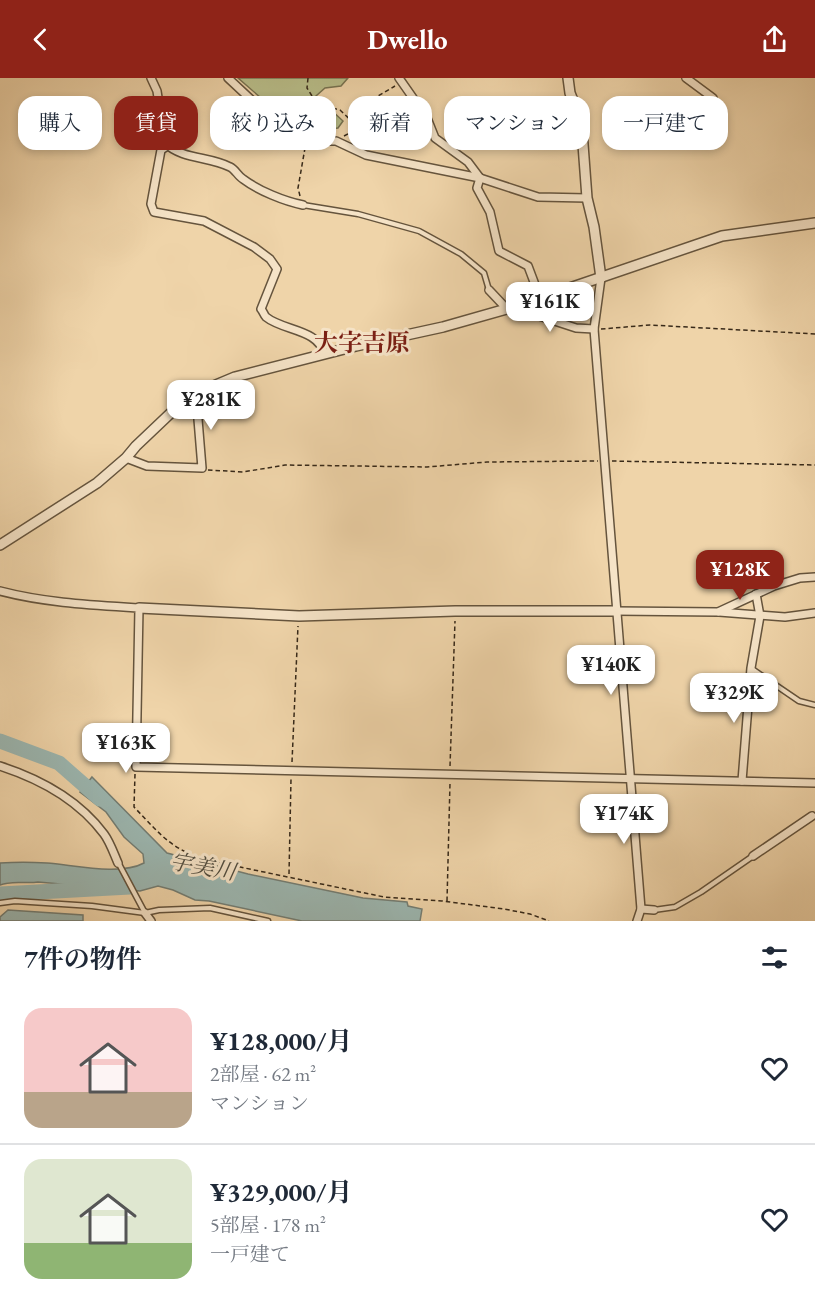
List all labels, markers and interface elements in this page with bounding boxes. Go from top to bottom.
text: Dwello [367,22,448,57]
icon: back [24,23,57,56]
icon: share [758,23,791,56]
chip: 購入 [18,96,102,150]
chip: 賃貸 [114,96,198,150]
chip: 絞り込み [210,96,336,150]
chip: 新着 [348,96,432,150]
chip: マンション [444,96,590,150]
chip: 一戸建て [602,96,728,150]
pin: ¥161K [508,282,592,333]
text: ¥161K [520,288,580,314]
district label: 大字吉原 [314,327,410,358]
pin: ¥281K [169,380,253,431]
text: ¥281K [181,386,241,412]
pin: ¥128K [698,550,782,601]
text: ¥128K [710,556,770,582]
pin: ¥140K [569,645,653,696]
text: ¥140K [581,651,641,677]
pin: ¥329K [692,673,776,724]
text: ¥329K [704,679,764,705]
pin: ¥163K [84,723,168,774]
text: ¥163K [96,729,156,755]
pin: ¥174K [582,794,666,845]
text: ¥174K [594,800,654,826]
water label: 宇美川 [168,846,240,887]
icon: filters [758,941,791,974]
text: 7件の物件 [24,942,142,976]
text: ¥128,000/月 [210,1024,352,1058]
icon: home [72,1032,144,1104]
icon: heart [758,1052,791,1085]
text: 2部屋 · 62 m² [210,1061,316,1087]
text: マンション [210,1090,309,1116]
text: ¥329,000/月 [210,1175,352,1209]
icon: home [72,1183,144,1255]
icon: heart [758,1203,791,1236]
text: 5部屋 · 178 m² [210,1212,326,1238]
text: 一戸建て [210,1241,290,1267]

